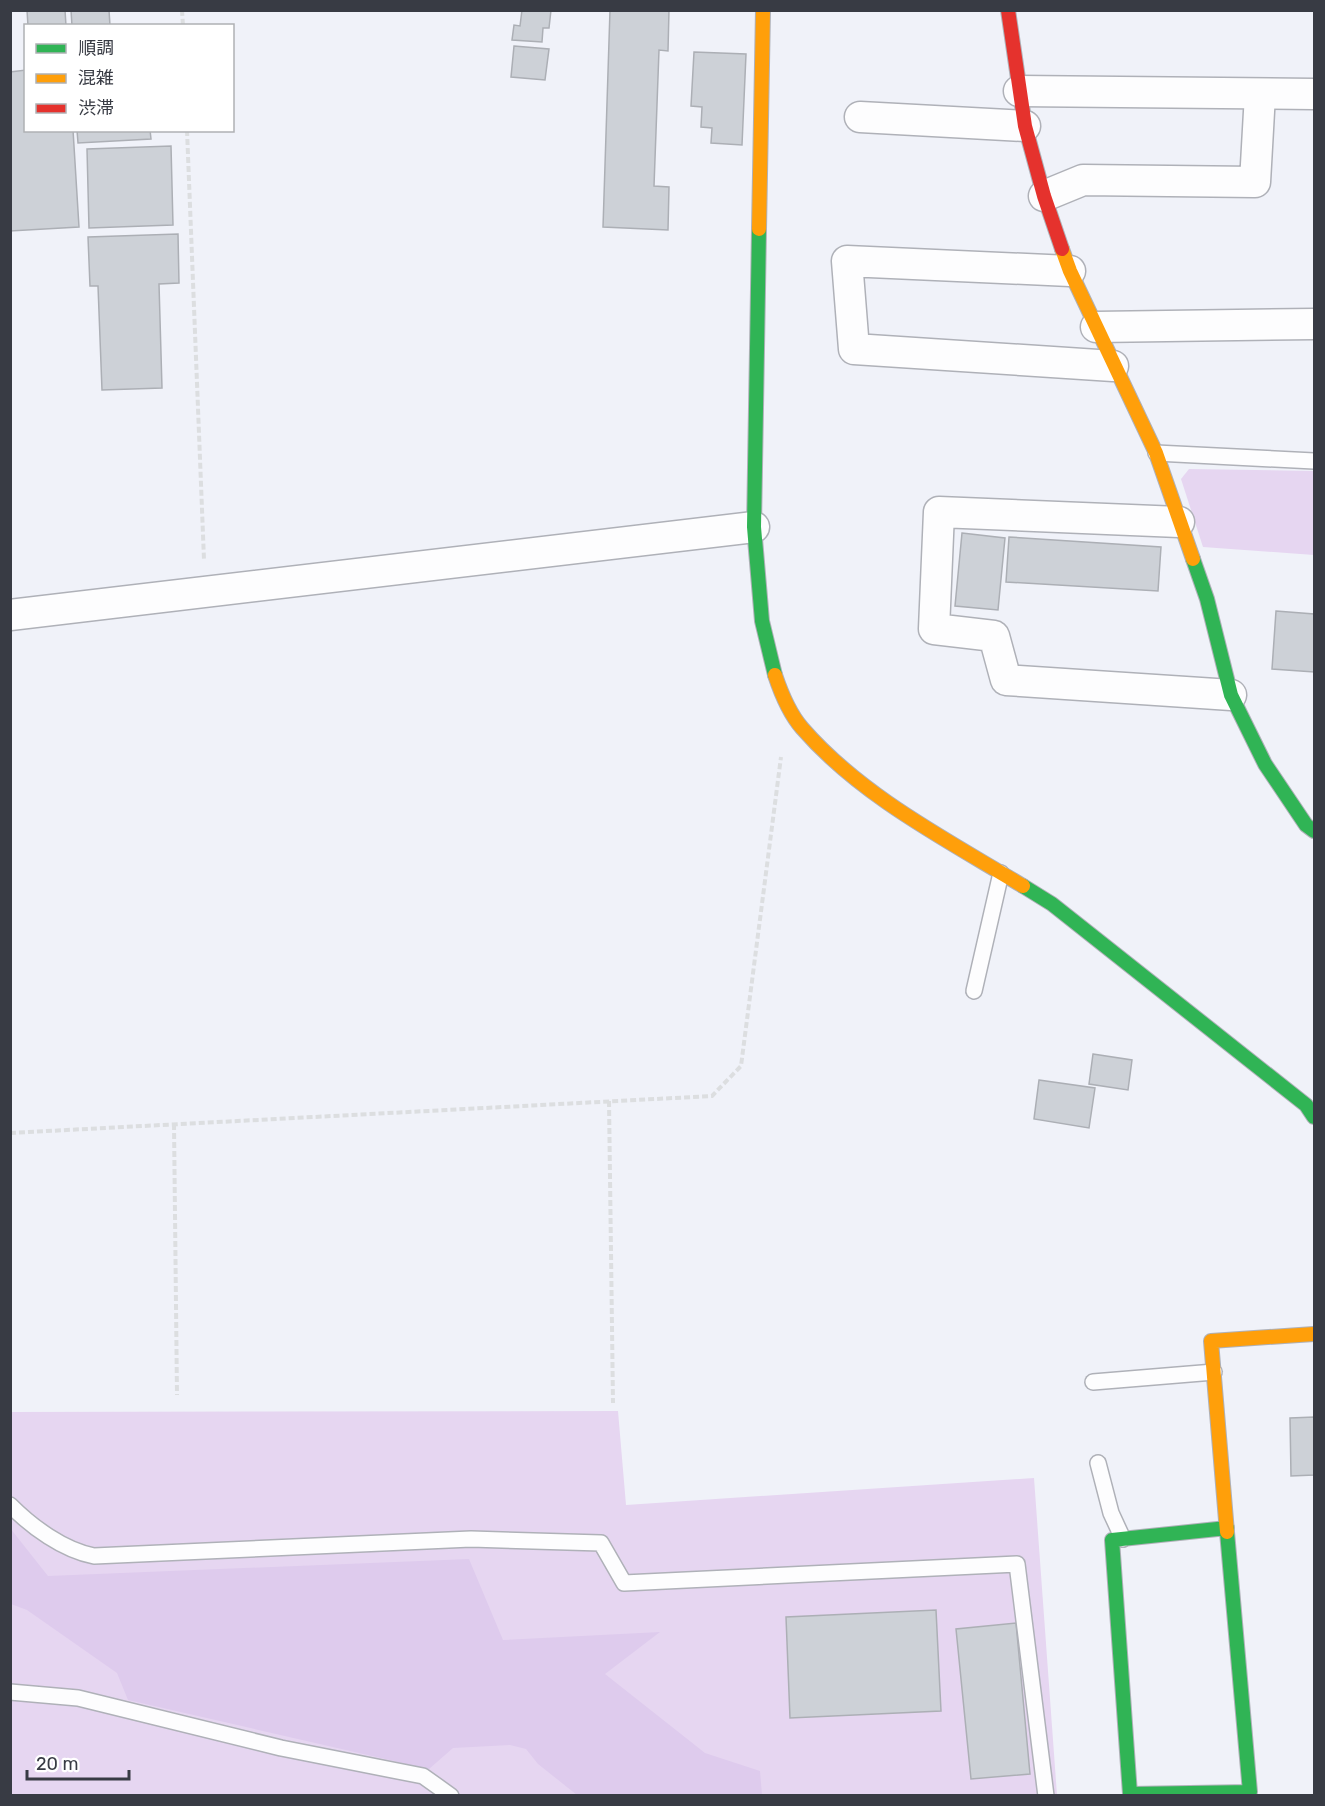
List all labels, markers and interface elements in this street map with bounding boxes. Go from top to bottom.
legend [24,24,234,132]
text: 順調 [78,37,114,59]
text: 混雑 [78,67,114,89]
text: 渋滞 [78,97,114,119]
scale bar [27,1743,129,1781]
text: 20 m [36,1753,78,1775]

